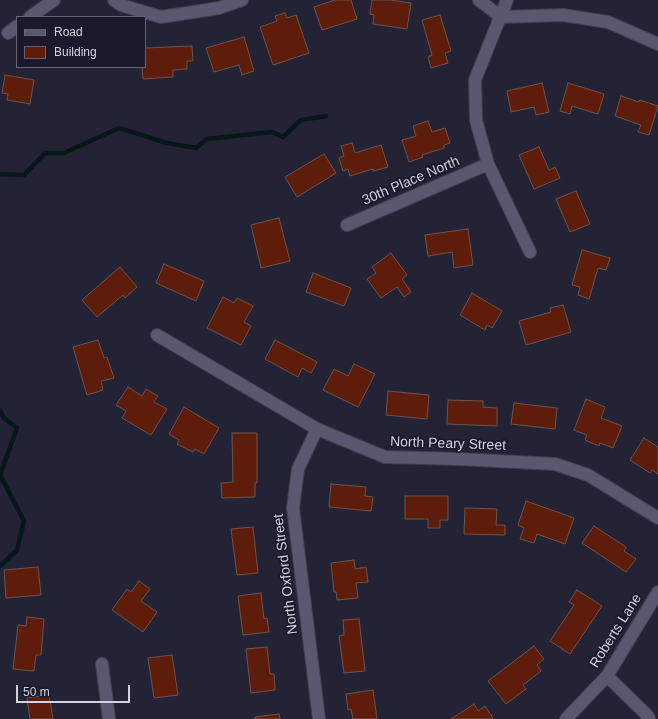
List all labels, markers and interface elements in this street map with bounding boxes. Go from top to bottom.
legend [16,16,146,68]
text: Road [54,25,83,39]
text: Building [54,45,97,59]
street label: 30th Place North [360,153,462,209]
street label: North Peary Street [390,434,506,454]
street label: North Oxford Street [270,513,302,635]
street label: Roberts Lane [587,591,645,671]
scale bar [18,677,132,703]
text: 50 m [23,685,50,699]

